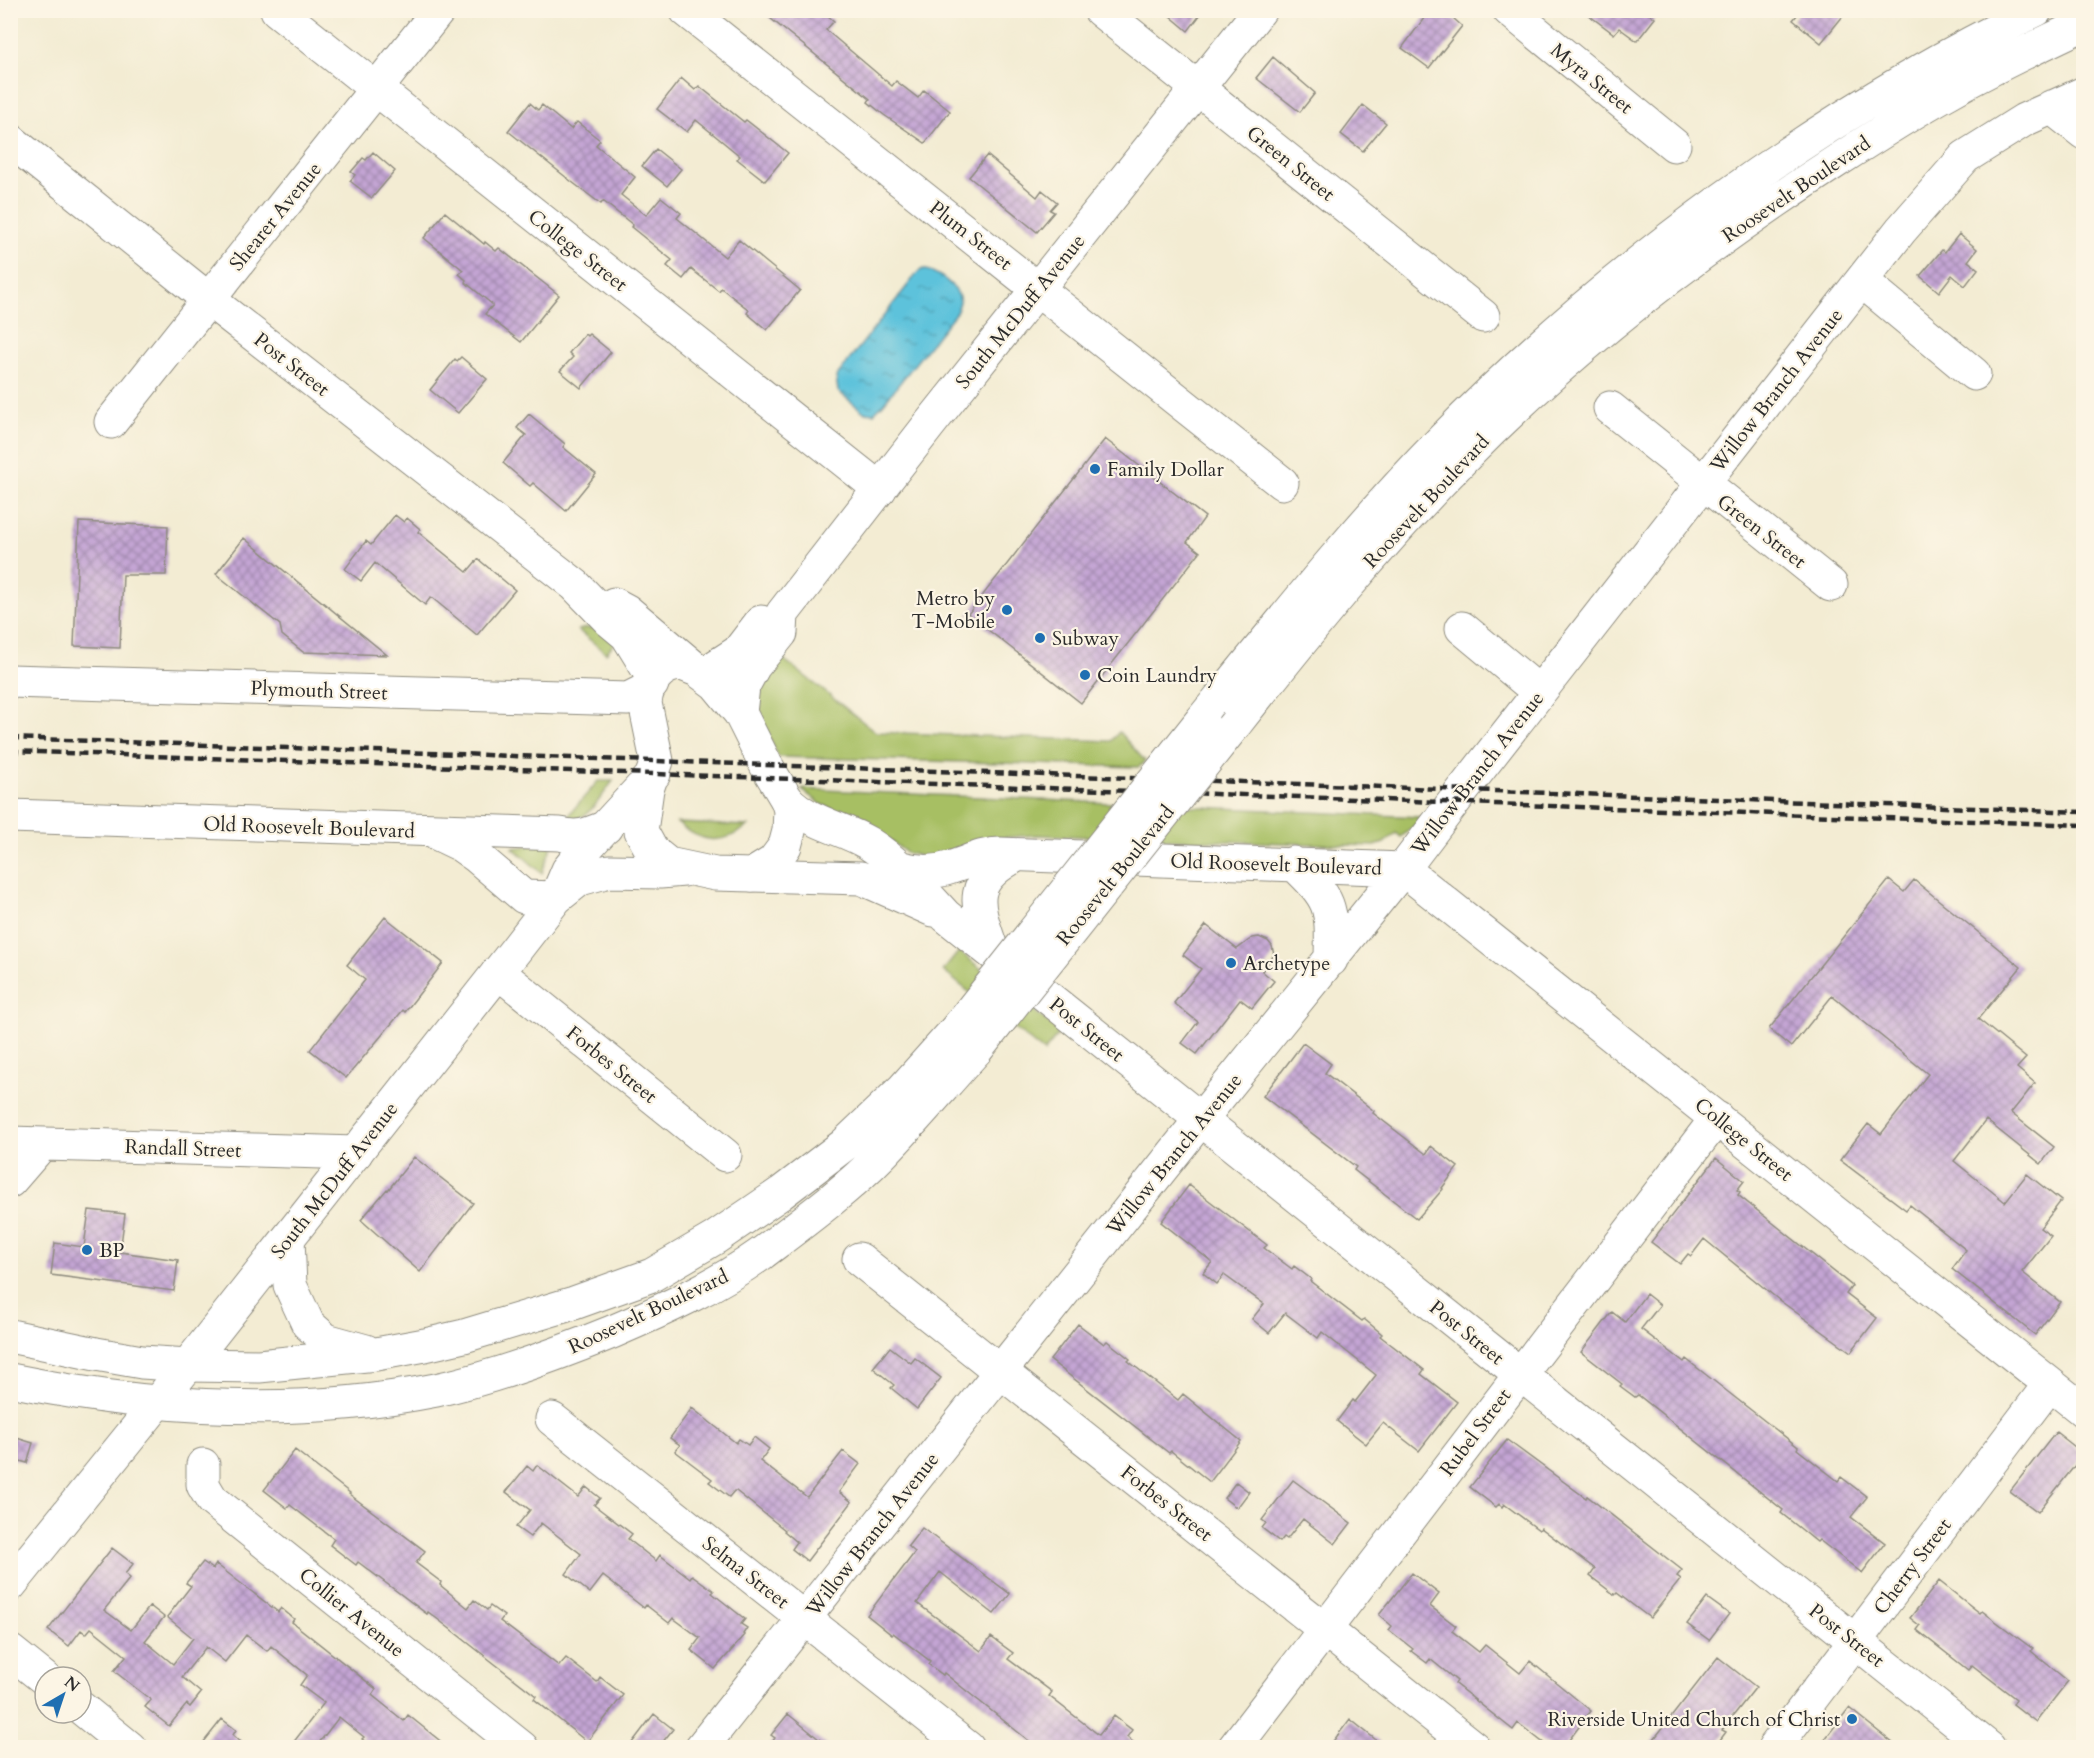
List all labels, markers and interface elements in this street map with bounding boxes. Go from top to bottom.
street label: Myra Street [1545,37,1639,120]
street label: Green Street [1241,119,1341,208]
street label: Roosevelt Boulevard [1717,130,1876,249]
street label: Shearer Avenue [223,156,328,276]
street label: Plum Street [924,194,1018,277]
street label: College Street [522,203,633,298]
street label: South McDuff Avenue [950,228,1091,394]
street label: Willow Branch Avenue [1703,303,1849,479]
street label: Post Street [248,326,336,403]
street label: Roosevelt Boulevard [1357,428,1496,574]
place label: Family Dollar [1107,456,1224,483]
marker: Family Dollar [1088,462,1102,476]
street label: Green Street [1712,488,1812,575]
place label: Metro by T-Mobile [911,585,995,635]
marker: Metro by T-Mobile [1000,603,1014,617]
place label: Subway [1052,625,1119,652]
marker: Subway [1033,631,1047,645]
place label: Coin Laundry [1097,662,1217,689]
marker: Coin Laundry [1078,668,1092,682]
street label: Plymouth Street [250,675,389,706]
street label: Willow Branch Avenue [1404,686,1550,862]
street label: Roosevelt Boulevard [1050,799,1181,951]
street label: Old Roosevelt Boulevard [203,810,416,845]
street label: Old Roosevelt Boulevard [1170,847,1383,882]
place label: Archetype [1243,950,1330,977]
marker: Archetype [1224,956,1238,970]
street label: Post Street [1044,991,1130,1068]
street label: Forbes Street [561,1019,663,1110]
street label: Willow Branch Avenue [1100,1068,1248,1242]
street label: College Street [1689,1091,1799,1188]
street label: South McDuff Avenue [265,1096,404,1264]
street label: Randall Street [124,1133,243,1164]
place label: BP [99,1237,125,1264]
marker: BP [80,1243,94,1257]
street label: Roosevelt Boulevard [564,1262,733,1360]
street label: Post Street [1424,1294,1510,1371]
street label: Rubel Street [1434,1382,1518,1482]
street label: Willow Branch Avenue [799,1447,945,1623]
street label: Forbes Street [1115,1459,1219,1548]
street label: Cherry Street [1867,1512,1958,1620]
street label: Selma Street [697,1530,795,1615]
street label: Collier Avenue [293,1561,410,1663]
street label: Post Street [1803,1597,1891,1674]
north arrow [33,1665,93,1725]
text: N [59,1671,84,1697]
place label: Riverside United Church of Christ [1547,1706,1841,1733]
marker: Riverside United Church of Christ [1845,1712,1859,1726]

